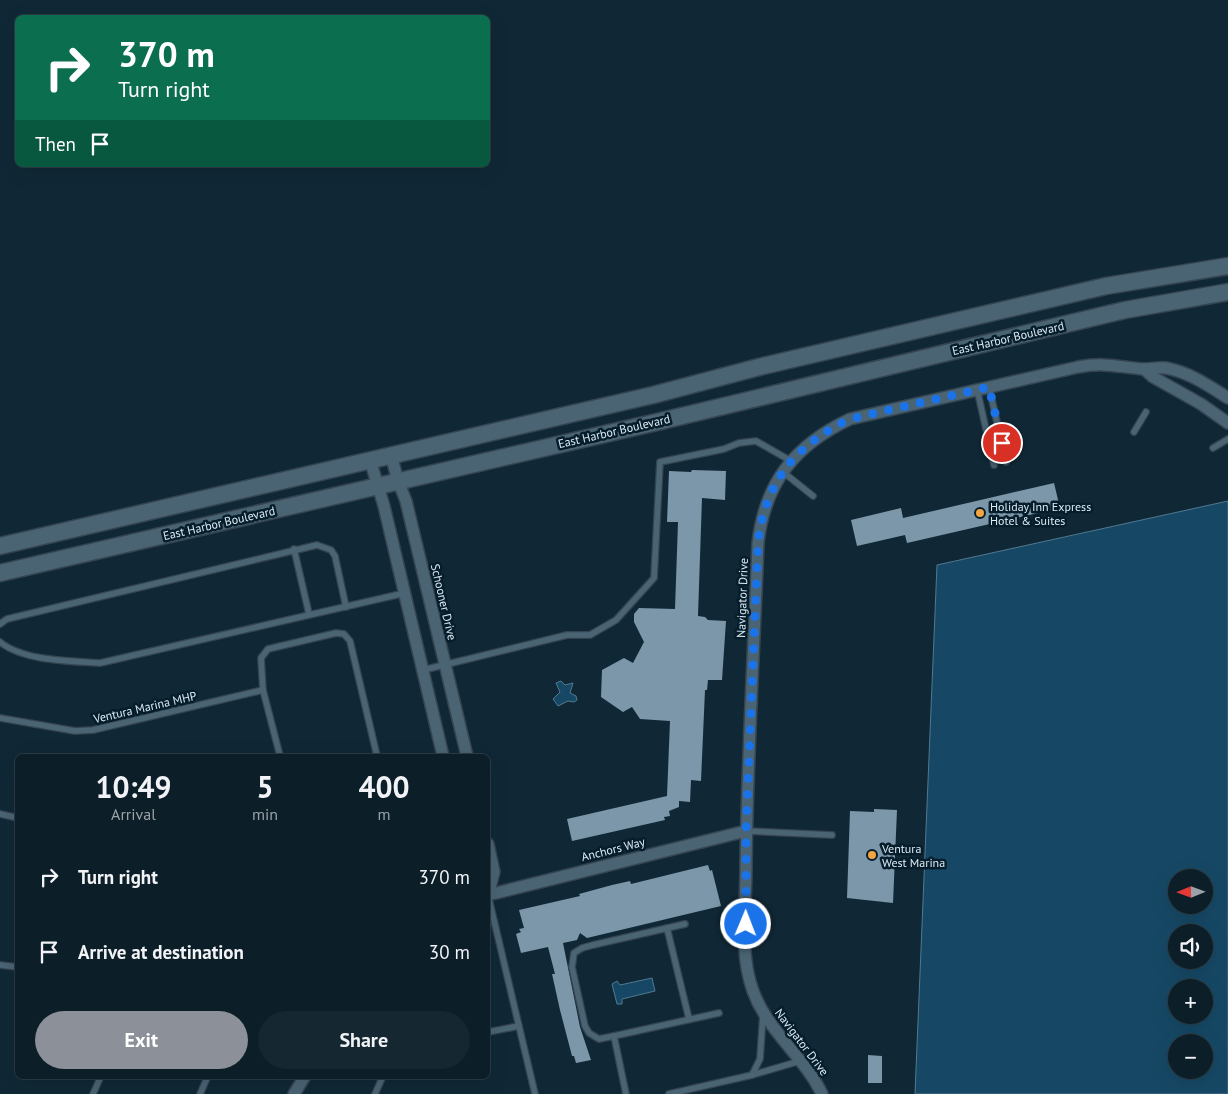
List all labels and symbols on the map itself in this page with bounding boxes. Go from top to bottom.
street label: East Harbor Boulevard [951,318,1065,358]
street label: East Harbor Boulevard [557,411,671,451]
pin [981,422,1023,464]
place label: Holiday Inn Express Hotel & Suites [990,499,1091,528]
street label: East Harbor Boulevard [162,503,276,543]
marker: Holiday Inn Express Hotel & Suites [974,507,986,519]
street label: Navigator Drive [733,558,751,638]
street label: Schooner Drive [428,562,460,642]
street label: Ventura Marina MHP [91,688,198,726]
street label: Anchors Way [580,834,647,864]
place label: Ventura West Marina [881,841,945,870]
marker: Ventura West Marina [866,849,878,861]
north arrow [1168,869,1212,914]
position arrow [719,897,771,949]
street label: Navigator Drive [772,1006,832,1078]

